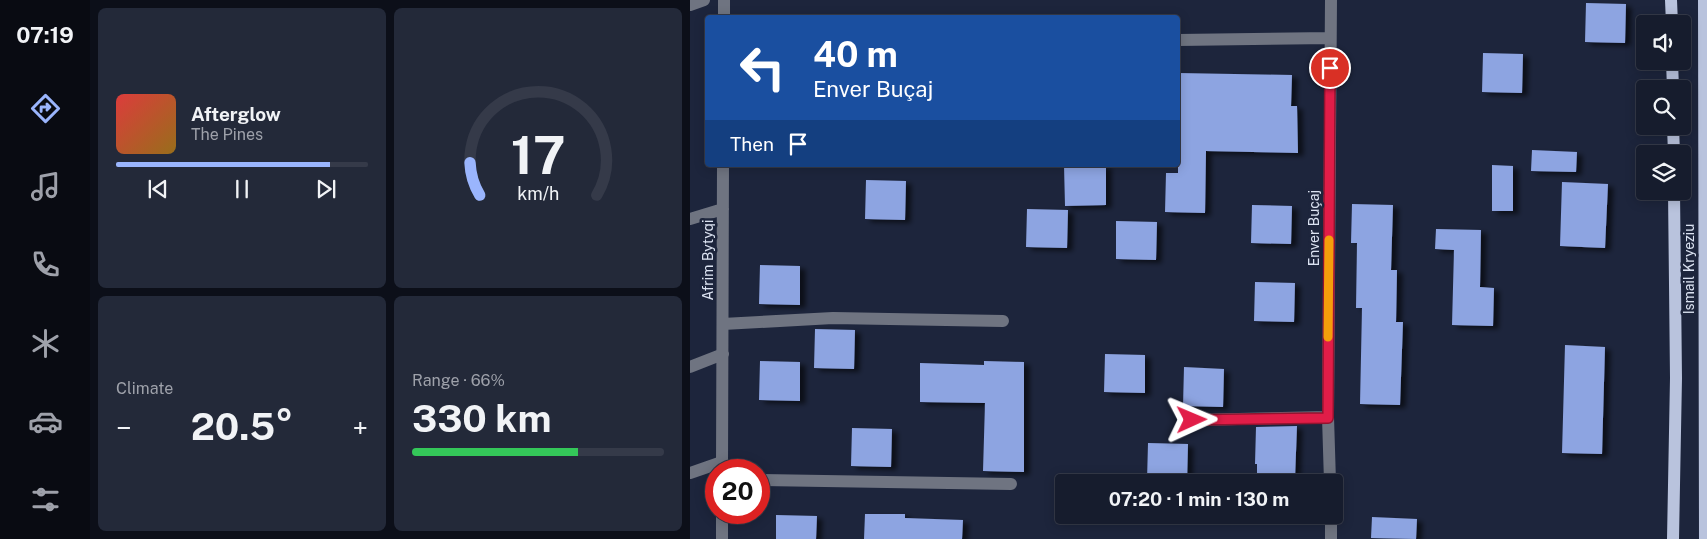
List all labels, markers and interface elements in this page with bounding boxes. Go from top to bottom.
map controls [1636,15,1691,200]
button: sound [1636,15,1691,70]
text: 07:19 [16,22,74,48]
text: 40 m [813,34,898,75]
icon: left [730,35,795,100]
pin [1309,47,1351,89]
icon: arrive [1316,54,1344,82]
text: Enver Buçaj [813,76,933,102]
button: search [1636,80,1691,135]
icon: directions [28,91,63,126]
text: Afterglow [191,103,281,125]
text: The Pines [191,125,263,144]
text: 17 [511,125,565,186]
icon: arrive [784,130,812,158]
text: Then [730,133,774,155]
button: layers [1636,145,1691,200]
icon: music [28,169,63,204]
icon: previous [144,175,172,203]
icon: pause [228,175,256,203]
icon: next [312,175,340,203]
text: km/h [517,183,559,204]
street label: Enver Buçaj [1306,190,1322,266]
street label: Afrim Bytyqi [700,220,716,300]
street label: Ismail Kryeziu [1681,224,1697,314]
icon: phone [28,247,63,282]
icon: climate [28,326,63,361]
text: Range · 66% [412,371,505,390]
text: Climate [116,379,173,398]
position arrow [1165,393,1217,445]
text: 330 km [412,396,551,441]
icon: car [28,404,63,439]
text: 20.5° [191,404,293,449]
text: − [116,411,132,444]
text: + [352,411,368,444]
speed limit sign: 20 [705,459,770,524]
icon: filters [28,482,63,517]
text: 07:20 · 1 min · 130 m [1109,488,1289,510]

